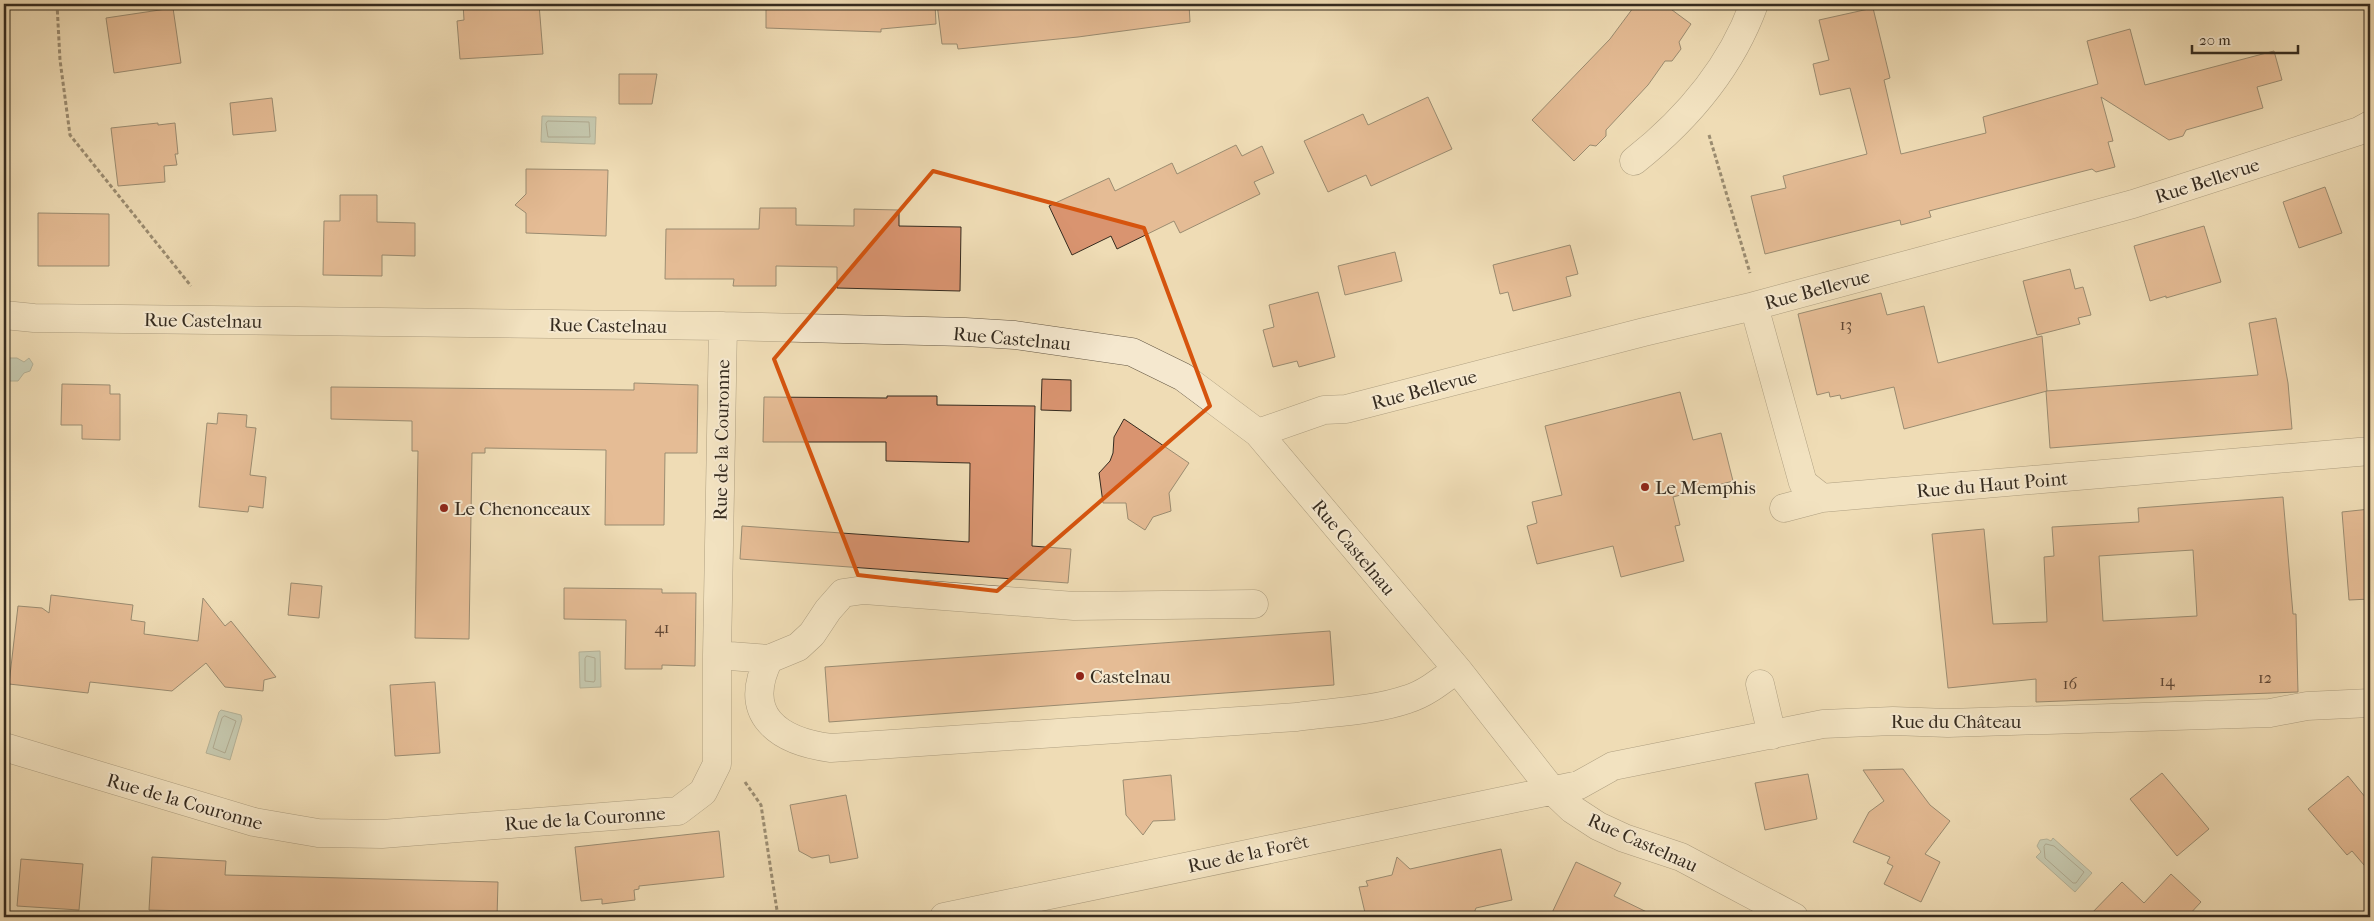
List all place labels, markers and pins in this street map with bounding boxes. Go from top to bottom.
place label: Le Memphis [1655,477,1756,499]
marker: Le Memphis [1639,481,1651,493]
place label: Le Chenonceaux [454,498,590,520]
marker: Le Chenonceaux [438,502,450,514]
place label: Castelnau [1090,666,1171,688]
marker: Castelnau [1074,670,1086,682]

